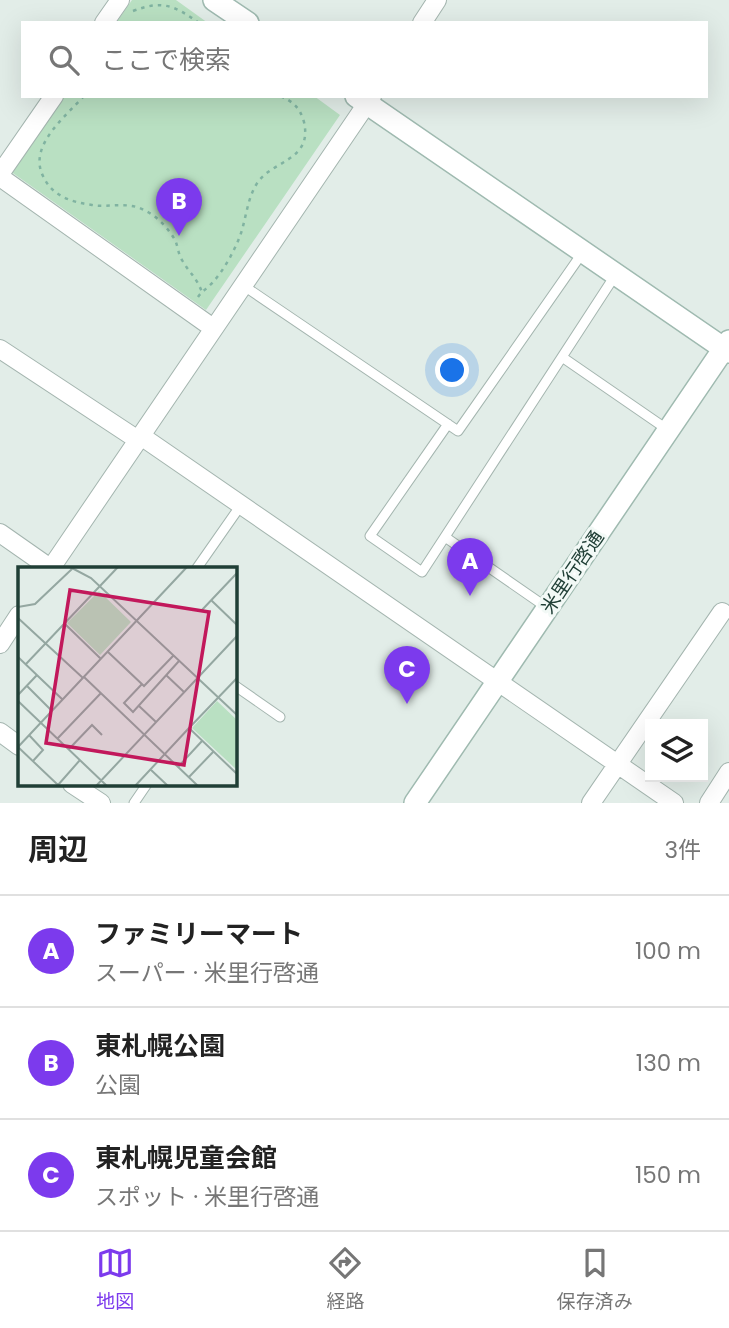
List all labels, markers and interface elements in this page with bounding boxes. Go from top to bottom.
search box [21,21,708,98]
icon: search [45,41,83,79]
text: ここで検索 [101,42,231,78]
pin: B [156,178,202,236]
your location [435,353,469,387]
street label: 米里行啓通 [535,525,610,619]
pin: A [447,538,493,596]
inset map [18,567,236,786]
pin: C [384,646,430,704]
map controls [645,719,708,782]
button: layers [645,719,708,782]
text: 周辺 [28,828,88,871]
text: 3件 [664,834,701,866]
text: ファミリーマート [95,916,303,952]
text: A [43,935,59,967]
text: 100 m [635,935,701,967]
text: スーパー · 米里行啓通 [95,957,319,989]
text: 東札幌公園 [95,1028,225,1064]
text: B [43,1047,59,1079]
text: 130 m [636,1047,701,1079]
text: 公園 [95,1069,141,1101]
text: 東札幌児童会館 [95,1140,277,1176]
text: C [42,1159,60,1191]
text: 150 m [635,1159,701,1191]
text: スポット · 米里行啓通 [95,1181,319,1213]
tab: 地図 [96,1244,134,1316]
tab: 経路 [326,1244,365,1316]
tab: 保存済み [557,1244,633,1316]

